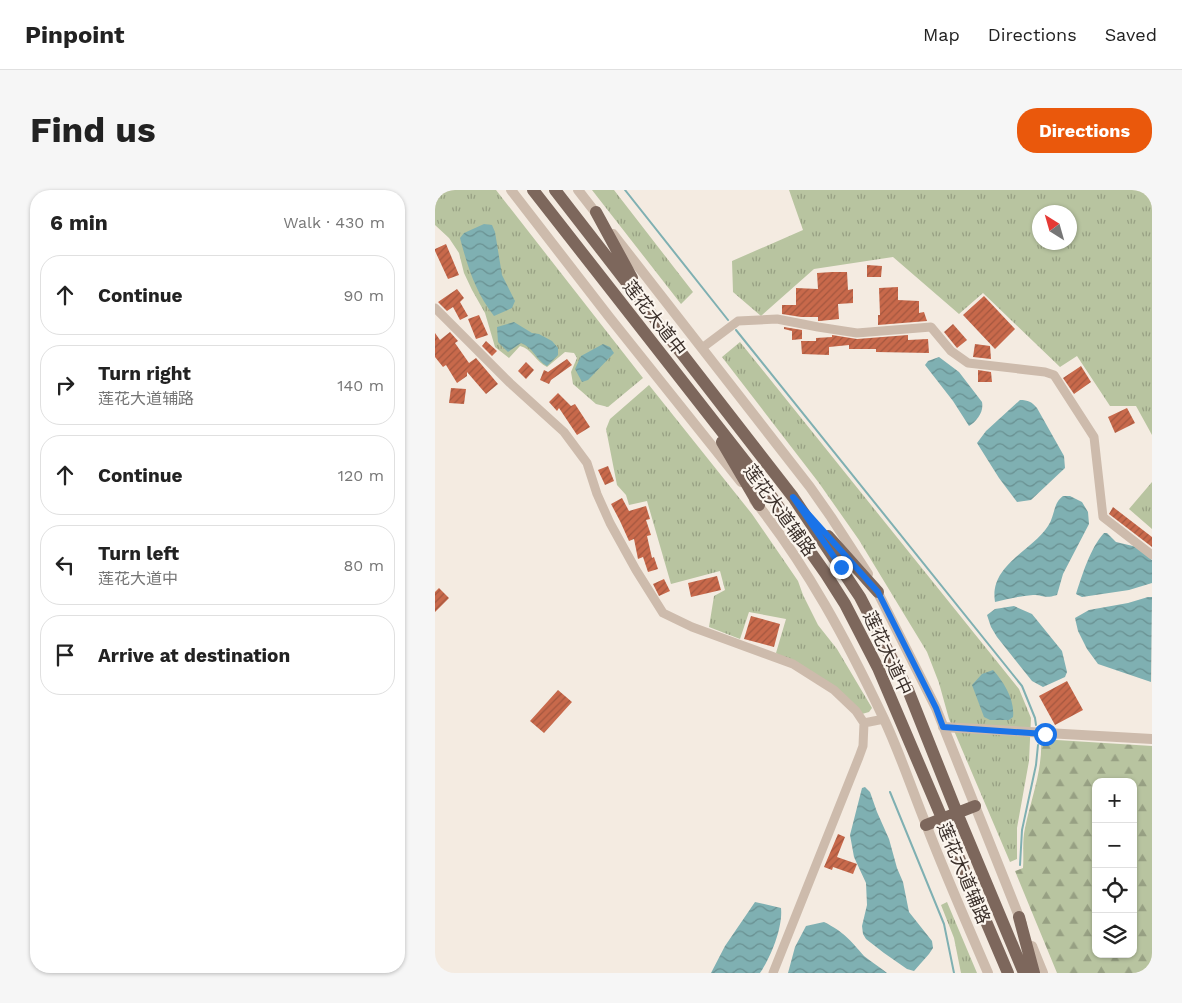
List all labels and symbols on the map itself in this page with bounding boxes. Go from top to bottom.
north arrow [1032,205,1077,250]
street label: 莲花大道中 [619,276,691,360]
street label: 莲花大道辅路 [740,460,820,560]
route end [830,556,853,579]
street label: 莲花大道中 [859,608,917,698]
route start [1034,723,1057,746]
street label: 莲花大道辅路 [933,819,995,927]

